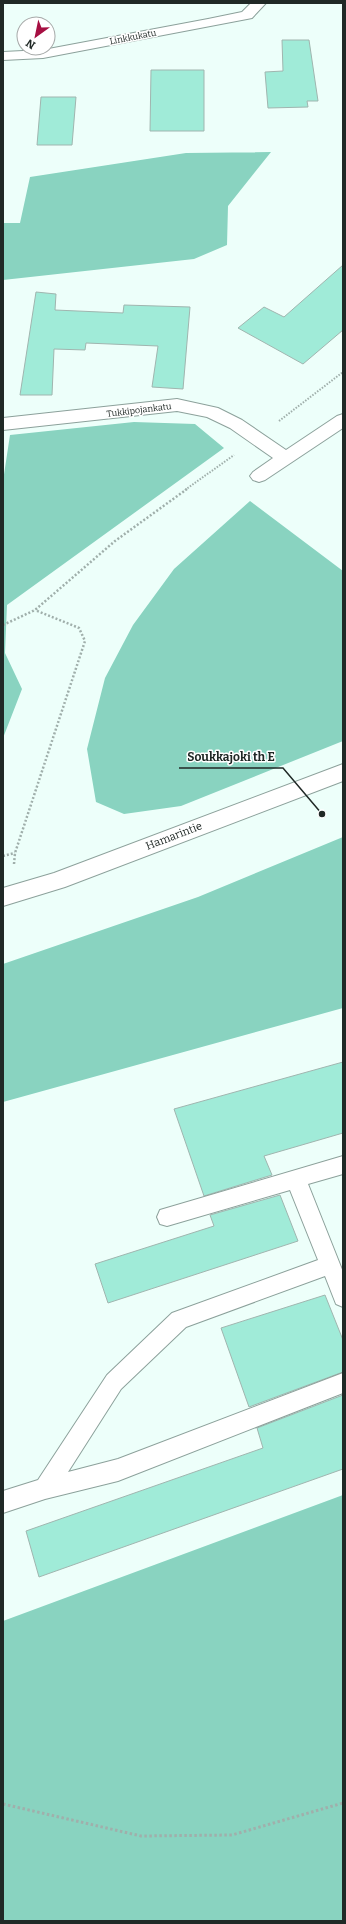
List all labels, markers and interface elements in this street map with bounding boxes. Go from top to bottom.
north arrow [16,16,56,56]
street label: Linkkukatu [109,27,158,46]
text: N [23,36,38,52]
street label: Tukkipojankatu [106,401,172,419]
callout: Soukkajoki th E [179,744,283,768]
text: Soukkajoki th E [187,750,275,765]
street label: Hamarintie [144,819,204,853]

